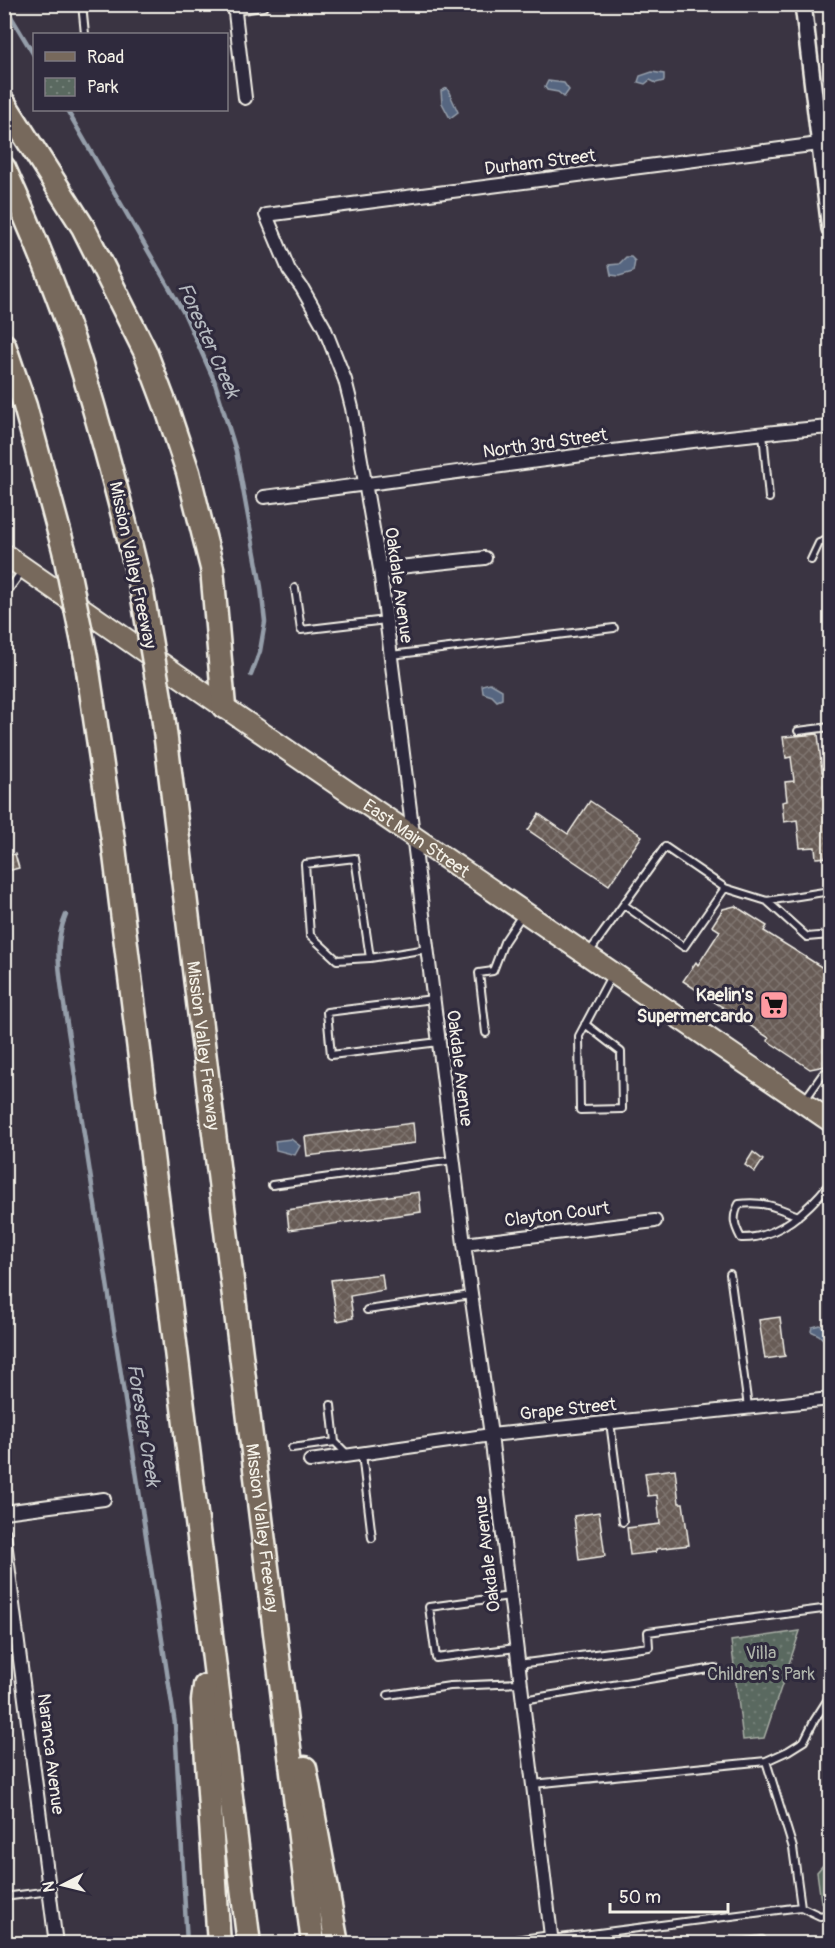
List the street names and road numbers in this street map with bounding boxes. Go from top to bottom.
street label: Durham Street [483,144,598,181]
street label: North 3rd Street [481,423,610,464]
street label: Mission Valley Freeway [104,480,162,651]
street label: Oakdale Avenue [379,526,418,645]
street label: East Main Street [358,794,475,884]
street label: Mission Valley Freeway [181,960,225,1132]
street label: Oakdale Avenue [441,1009,478,1128]
street label: Clayton Court [503,1197,612,1232]
street label: Grape Street [519,1393,618,1426]
street label: Mission Valley Freeway [240,1442,283,1614]
street label: Oakdale Avenue [469,1494,506,1613]
street label: Naranca Avenue [32,1692,69,1816]

